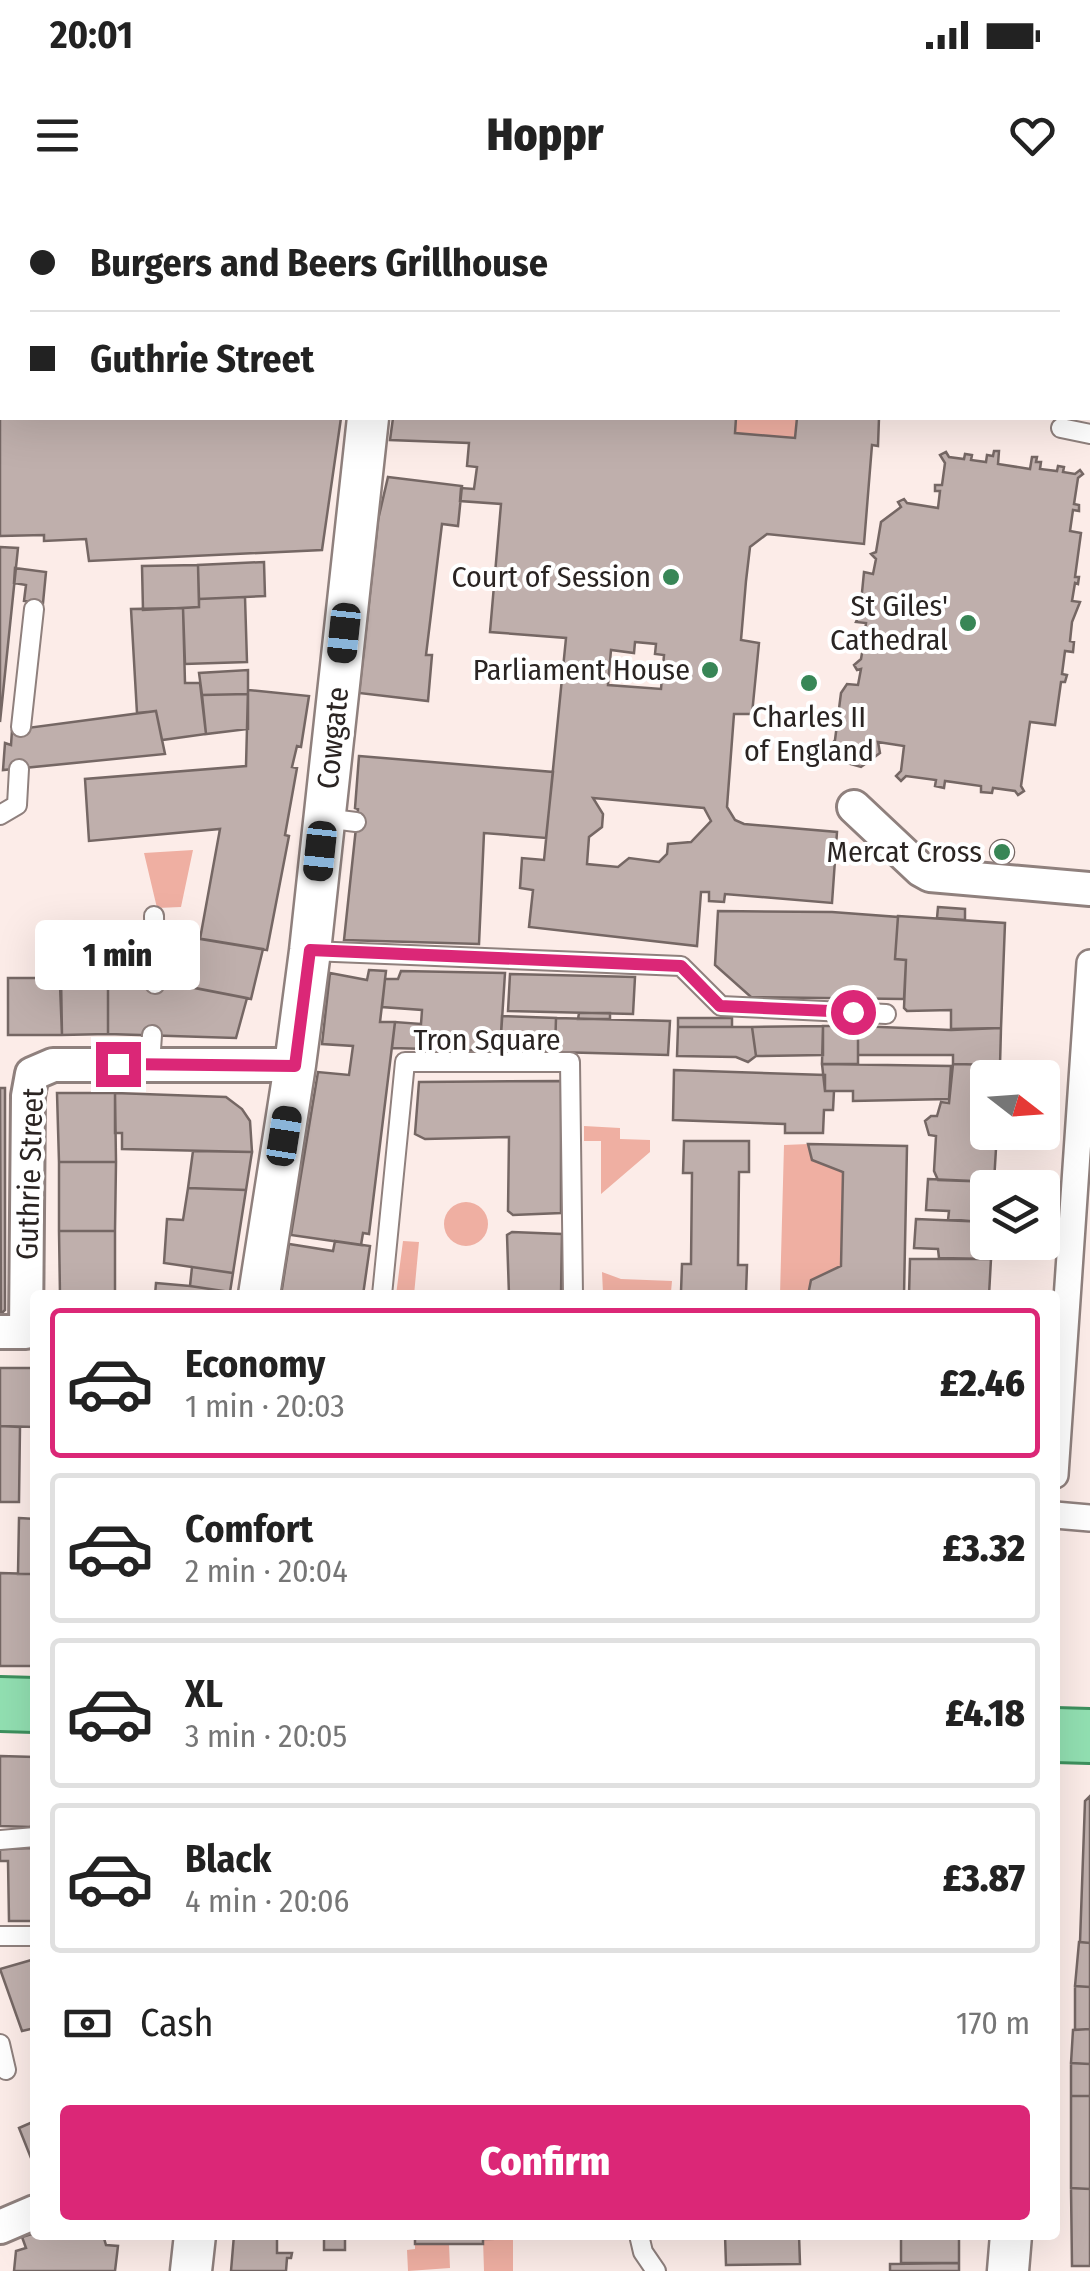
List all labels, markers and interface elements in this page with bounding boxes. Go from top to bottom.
text: 20:01 [50,12,133,58]
icon: menu [30,108,85,163]
text: Hoppr [487,108,603,162]
icon: heart [1005,108,1060,163]
text: Burgers and Beers Grillhouse [90,240,548,286]
text: Guthrie Street [90,336,314,382]
place label: Court of Session [451,559,651,595]
marker: Court of Session [660,566,682,588]
place label: St Giles' Cathedral [830,588,948,658]
car [326,602,362,664]
marker: St Giles' Cathedral [957,612,979,634]
place label: Parliament House [473,652,690,688]
marker: Parliament House [699,659,721,681]
marker: Charles II of England [798,672,820,694]
street label: Cowgate [310,685,356,791]
place label: Charles II of England [744,699,874,769]
car [302,820,338,882]
place label: Mercat Cross [827,834,982,870]
marker: Mercat Cross [991,841,1013,863]
callout: 1 min [36,919,200,989]
text: 1 min [83,936,152,974]
route start [831,990,876,1035]
street label: Tron Square [413,1022,561,1058]
route end [96,1042,141,1087]
north arrow [970,1060,1060,1150]
map controls [970,1060,1060,1260]
street label: Guthrie Street [9,1087,51,1261]
car [264,1104,304,1168]
button: layers [970,1170,1060,1260]
icon: car [65,1338,155,1428]
text: Economy [185,1341,325,1387]
text: £2.46 [940,1360,1025,1406]
text: 1 min · 20:03 [185,1387,345,1425]
icon: car [65,1503,155,1593]
text: Comfort [185,1506,313,1552]
text: £3.32 [943,1525,1025,1571]
text: 2 min · 20:04 [185,1552,348,1590]
icon: car [65,1668,155,1758]
text: XL [185,1671,223,1717]
text: £4.18 [945,1690,1025,1736]
text: 3 min · 20:05 [185,1717,347,1755]
icon: car [65,1833,155,1923]
text: Black [185,1836,271,1882]
text: £3.87 [943,1855,1025,1901]
text: 4 min · 20:06 [185,1882,349,1920]
icon: cash [60,1996,115,2051]
text: Cash [140,2000,214,2046]
text: 170 m [956,2004,1030,2042]
button: Confirm [60,2105,1030,2220]

